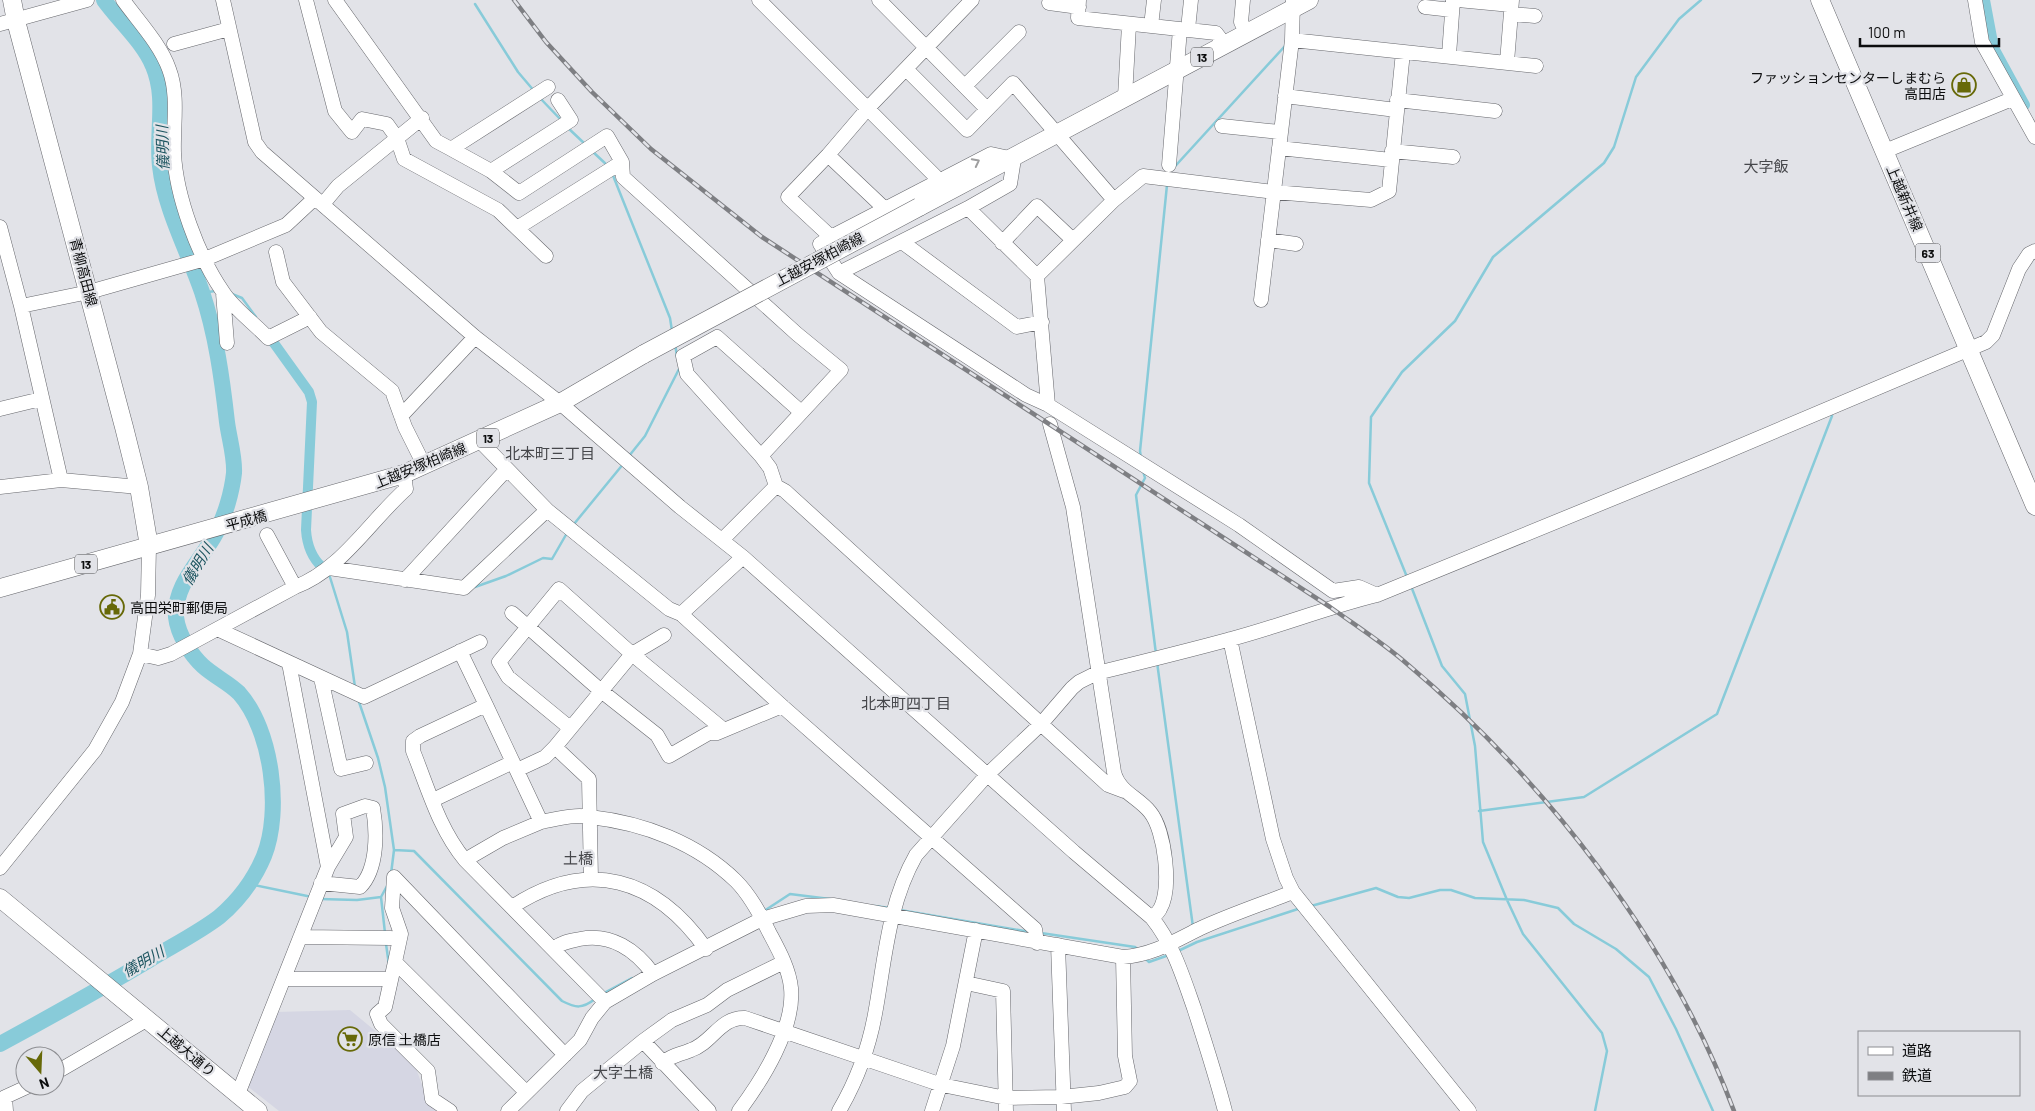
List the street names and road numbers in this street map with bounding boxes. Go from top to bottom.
road number: 13 [1191,48,1213,66]
street label: 上越新井線 [1884,162,1926,234]
street label: 上越安塚柏崎線 [772,228,866,290]
street label: 青柳高田線 [67,236,101,308]
road number: 63 [1916,244,1940,262]
road number: 13 [477,428,499,448]
street label: 上越安塚柏崎線 [371,439,469,491]
street label: 平成橋 [224,506,268,534]
road number: 13 [75,554,97,574]
street label: 上越大通り [155,1022,219,1080]

